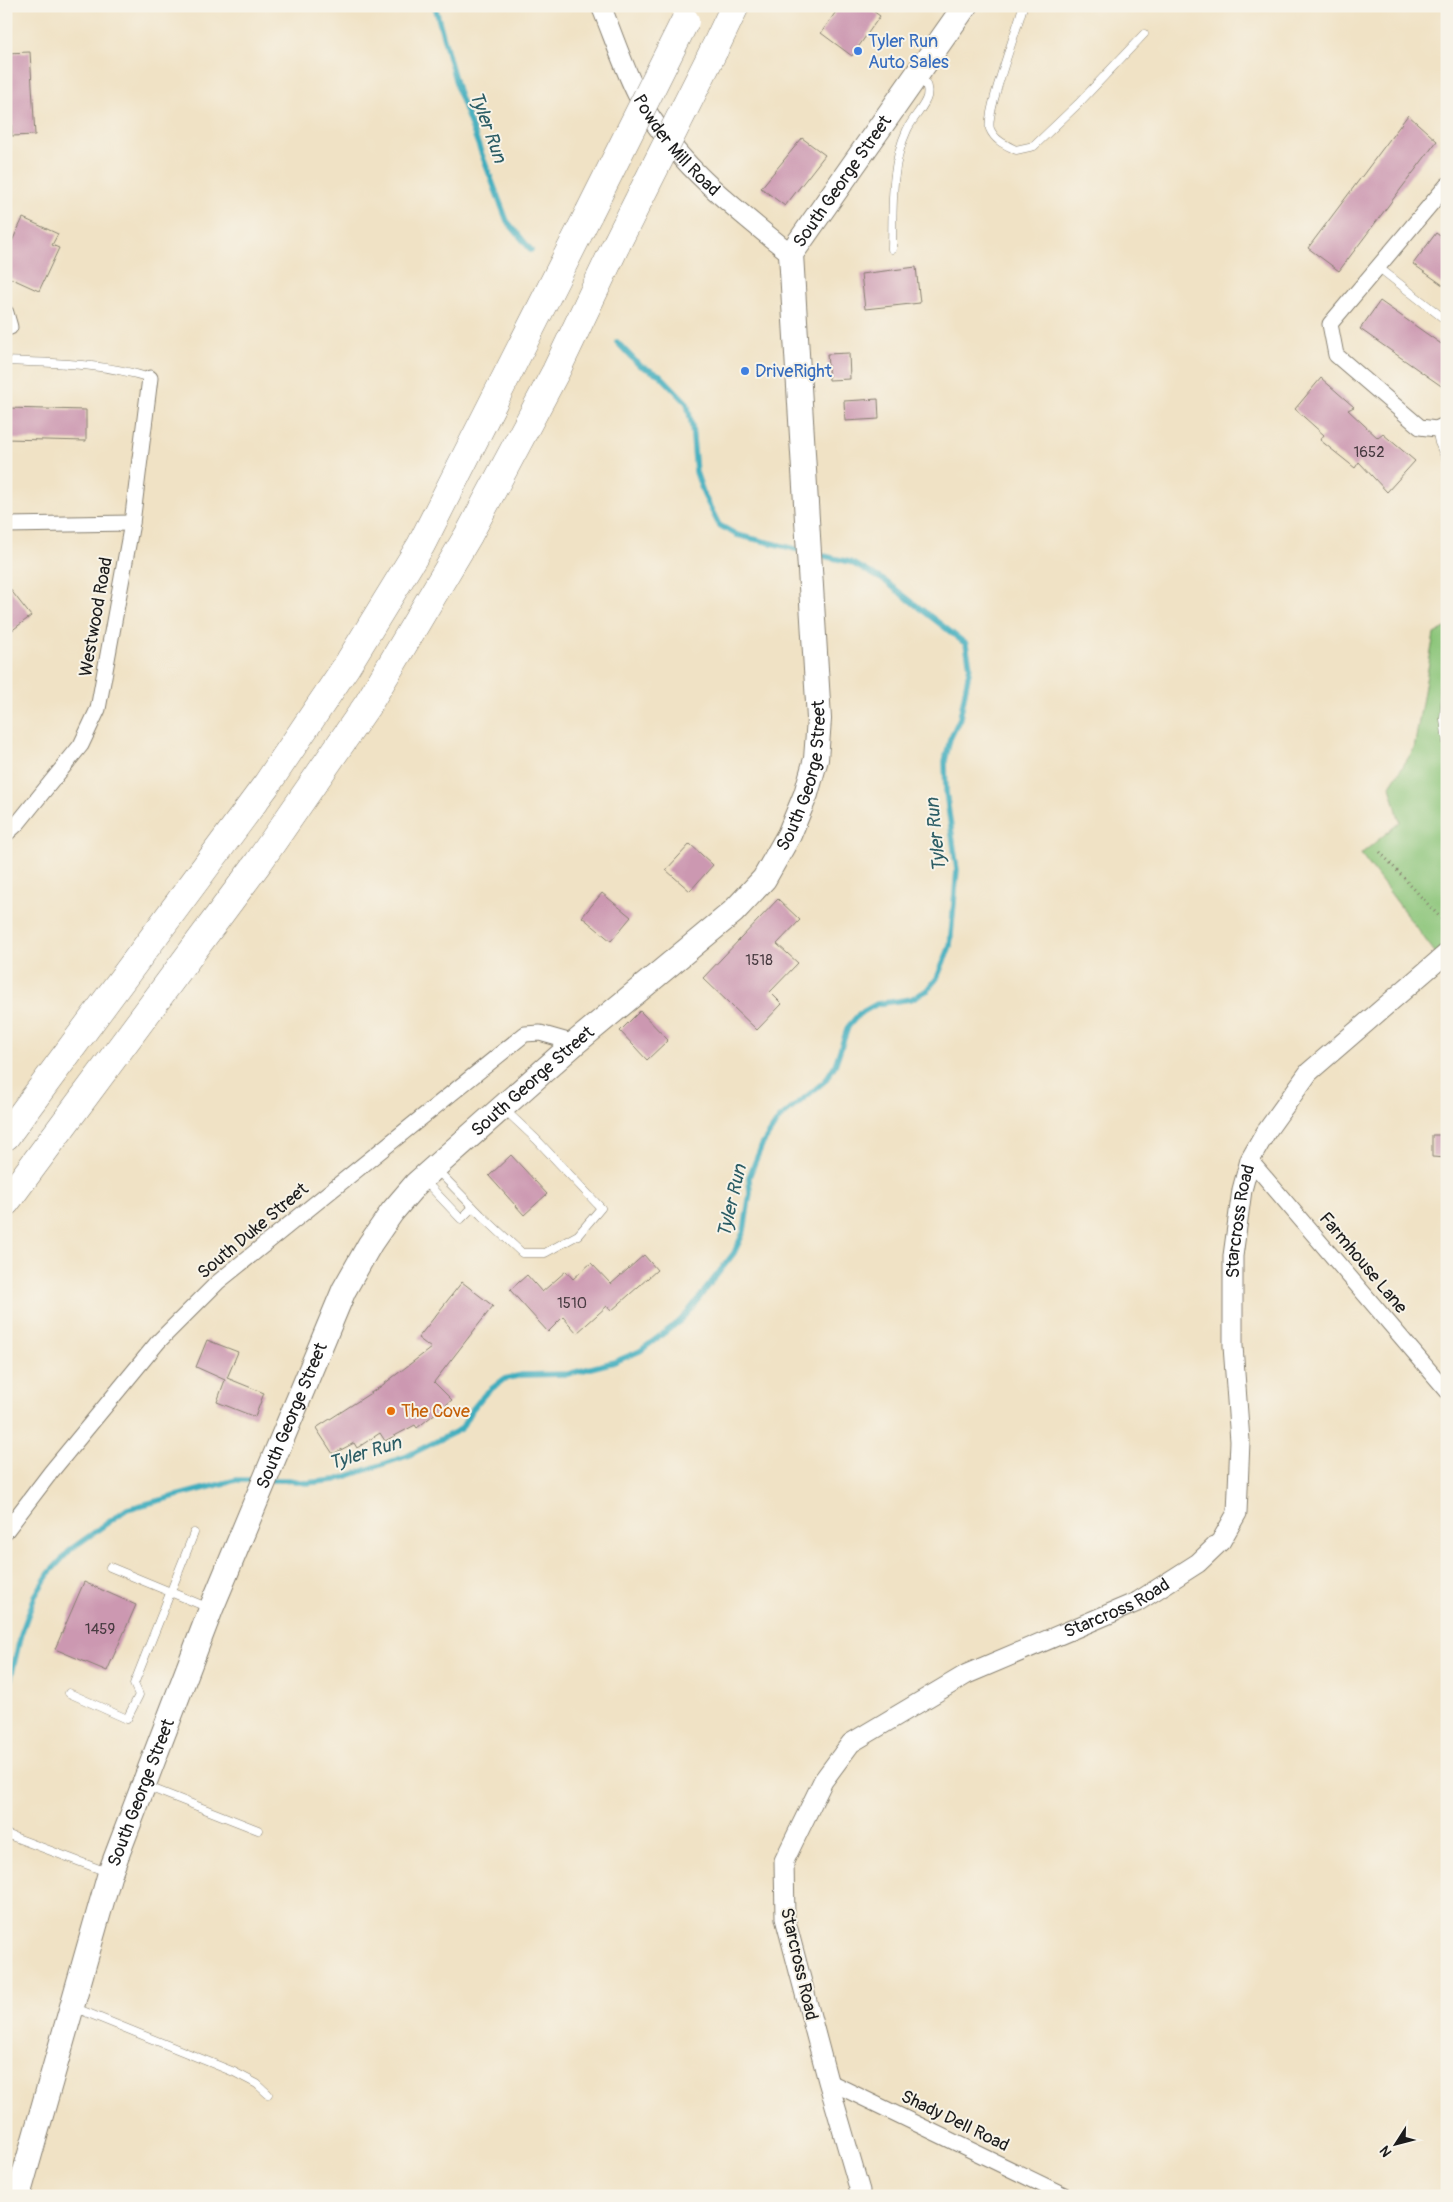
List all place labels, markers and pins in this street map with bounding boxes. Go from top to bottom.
place label: Tyler Run Auto Sales [868,30,949,74]
marker: Tyler Run Auto Sales [852,45,864,57]
place label: DriveRight [755,360,833,383]
marker: DriveRight [739,365,751,377]
place label: The Cove [401,1400,470,1423]
marker: The Cove [385,1405,397,1417]

